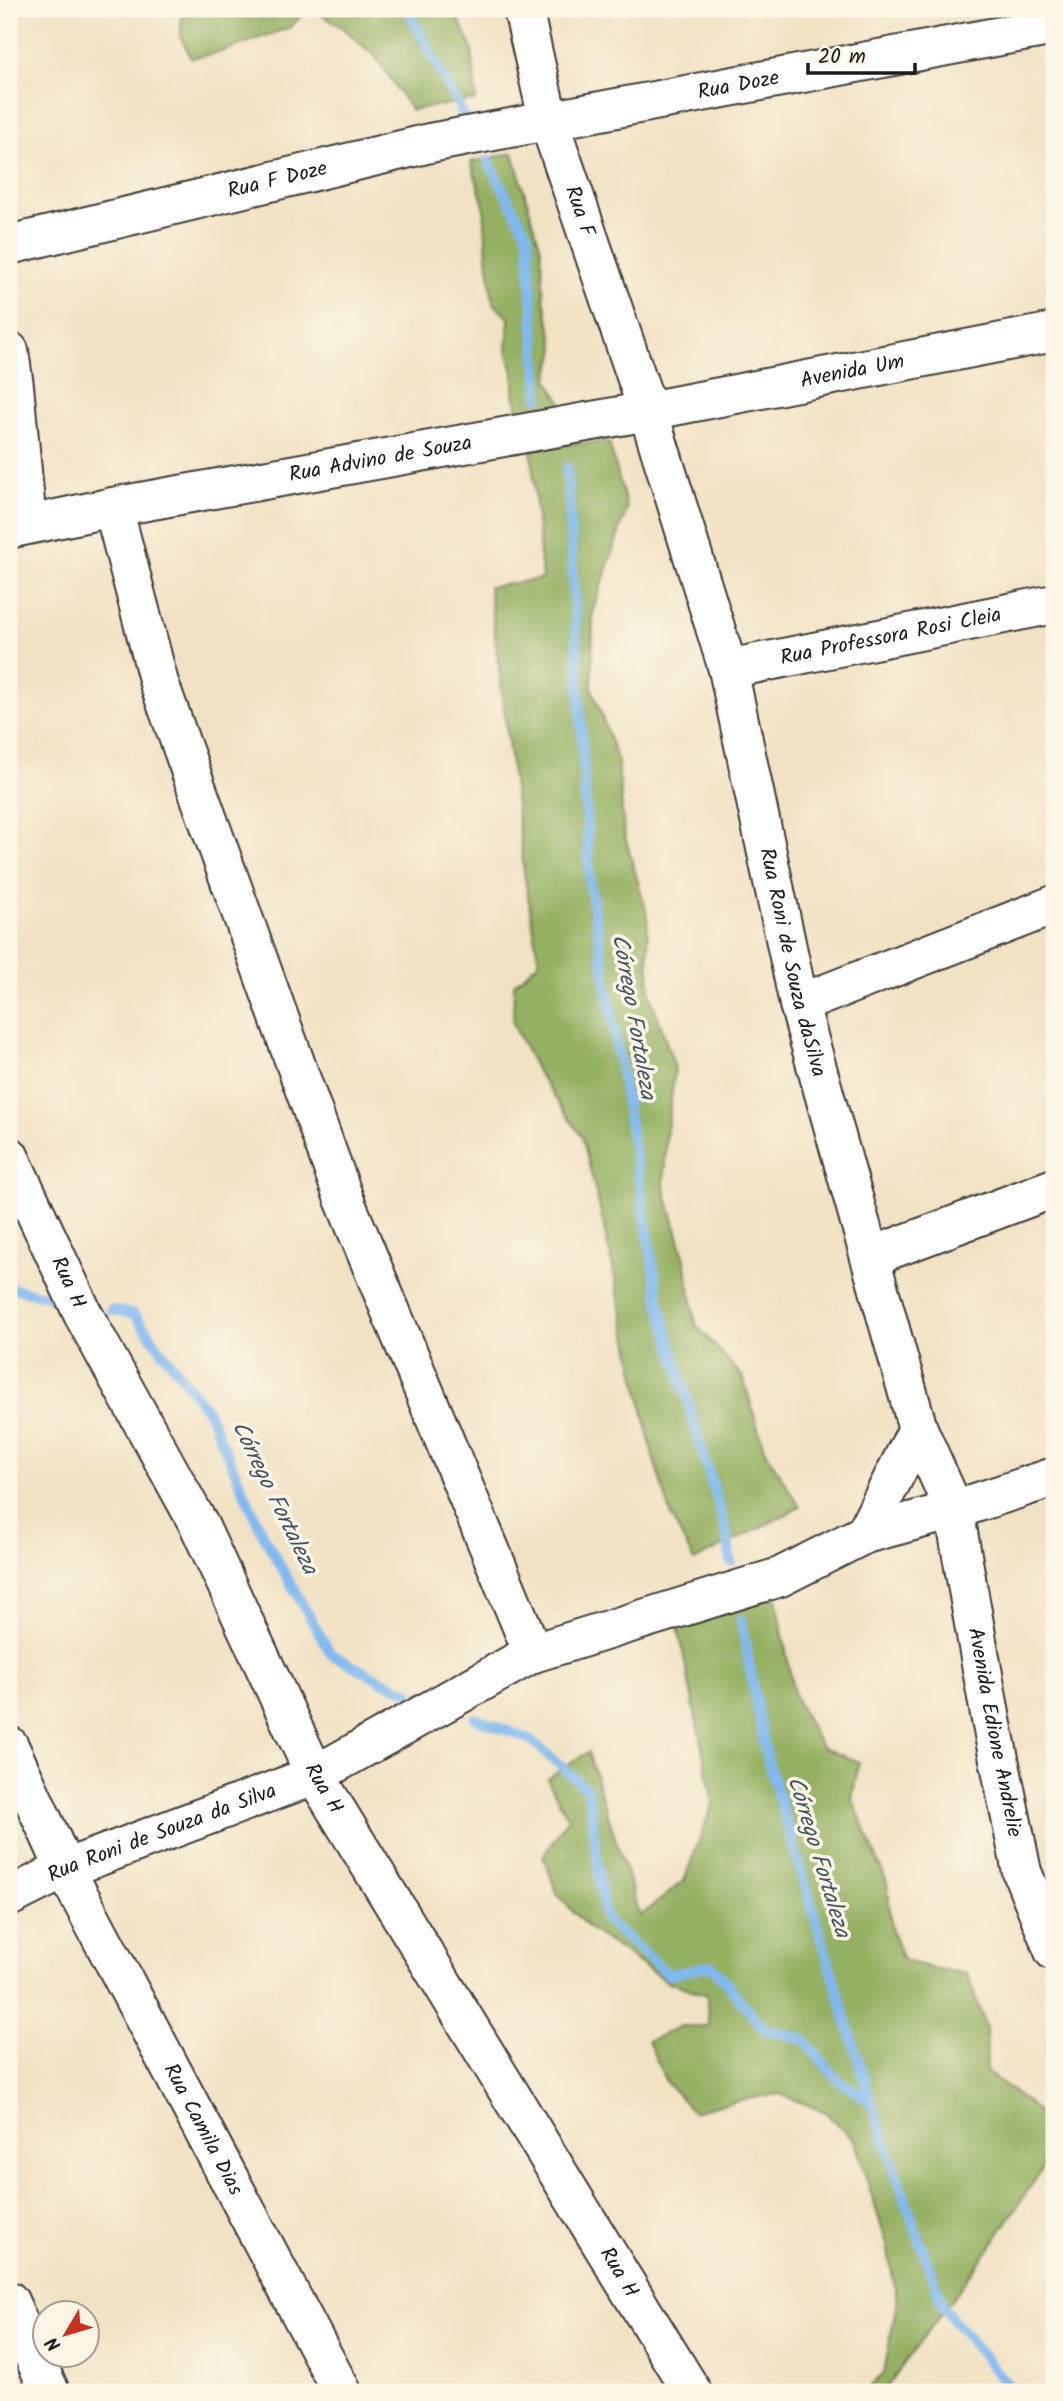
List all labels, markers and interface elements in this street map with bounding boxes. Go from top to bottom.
scale bar [808,32,914,76]
text: 20 m [818,41,866,74]
street label: Rua Doze [695,61,783,109]
street label: Rua F Doze [224,152,331,208]
street label: Rua F [556,181,604,243]
street label: Avenida Um [797,345,907,398]
street label: Rua Advino de Souza [286,426,474,492]
street label: Rua Professora Rosi Cleia [777,598,1004,675]
street label: Rua Roni de Souza daSilva [750,845,835,1081]
water label: Córrego Fortaleza [601,932,666,1105]
street label: Rua H [42,1251,95,1315]
water label: Córrego Fortaleza [221,1415,328,1583]
street label: Avenida Edione Andrelie [958,1625,1031,1841]
street label: Rua H [295,1758,352,1821]
water label: Córrego Fortaleza [776,1772,860,1944]
street label: Rua Roni de Souza da Silva [42,1774,281,1892]
street label: Rua Camila Dias [154,2057,252,2202]
street label: Rua H [591,2241,647,2305]
north arrow [32,2300,102,2370]
text: N [39,2329,70,2357]

